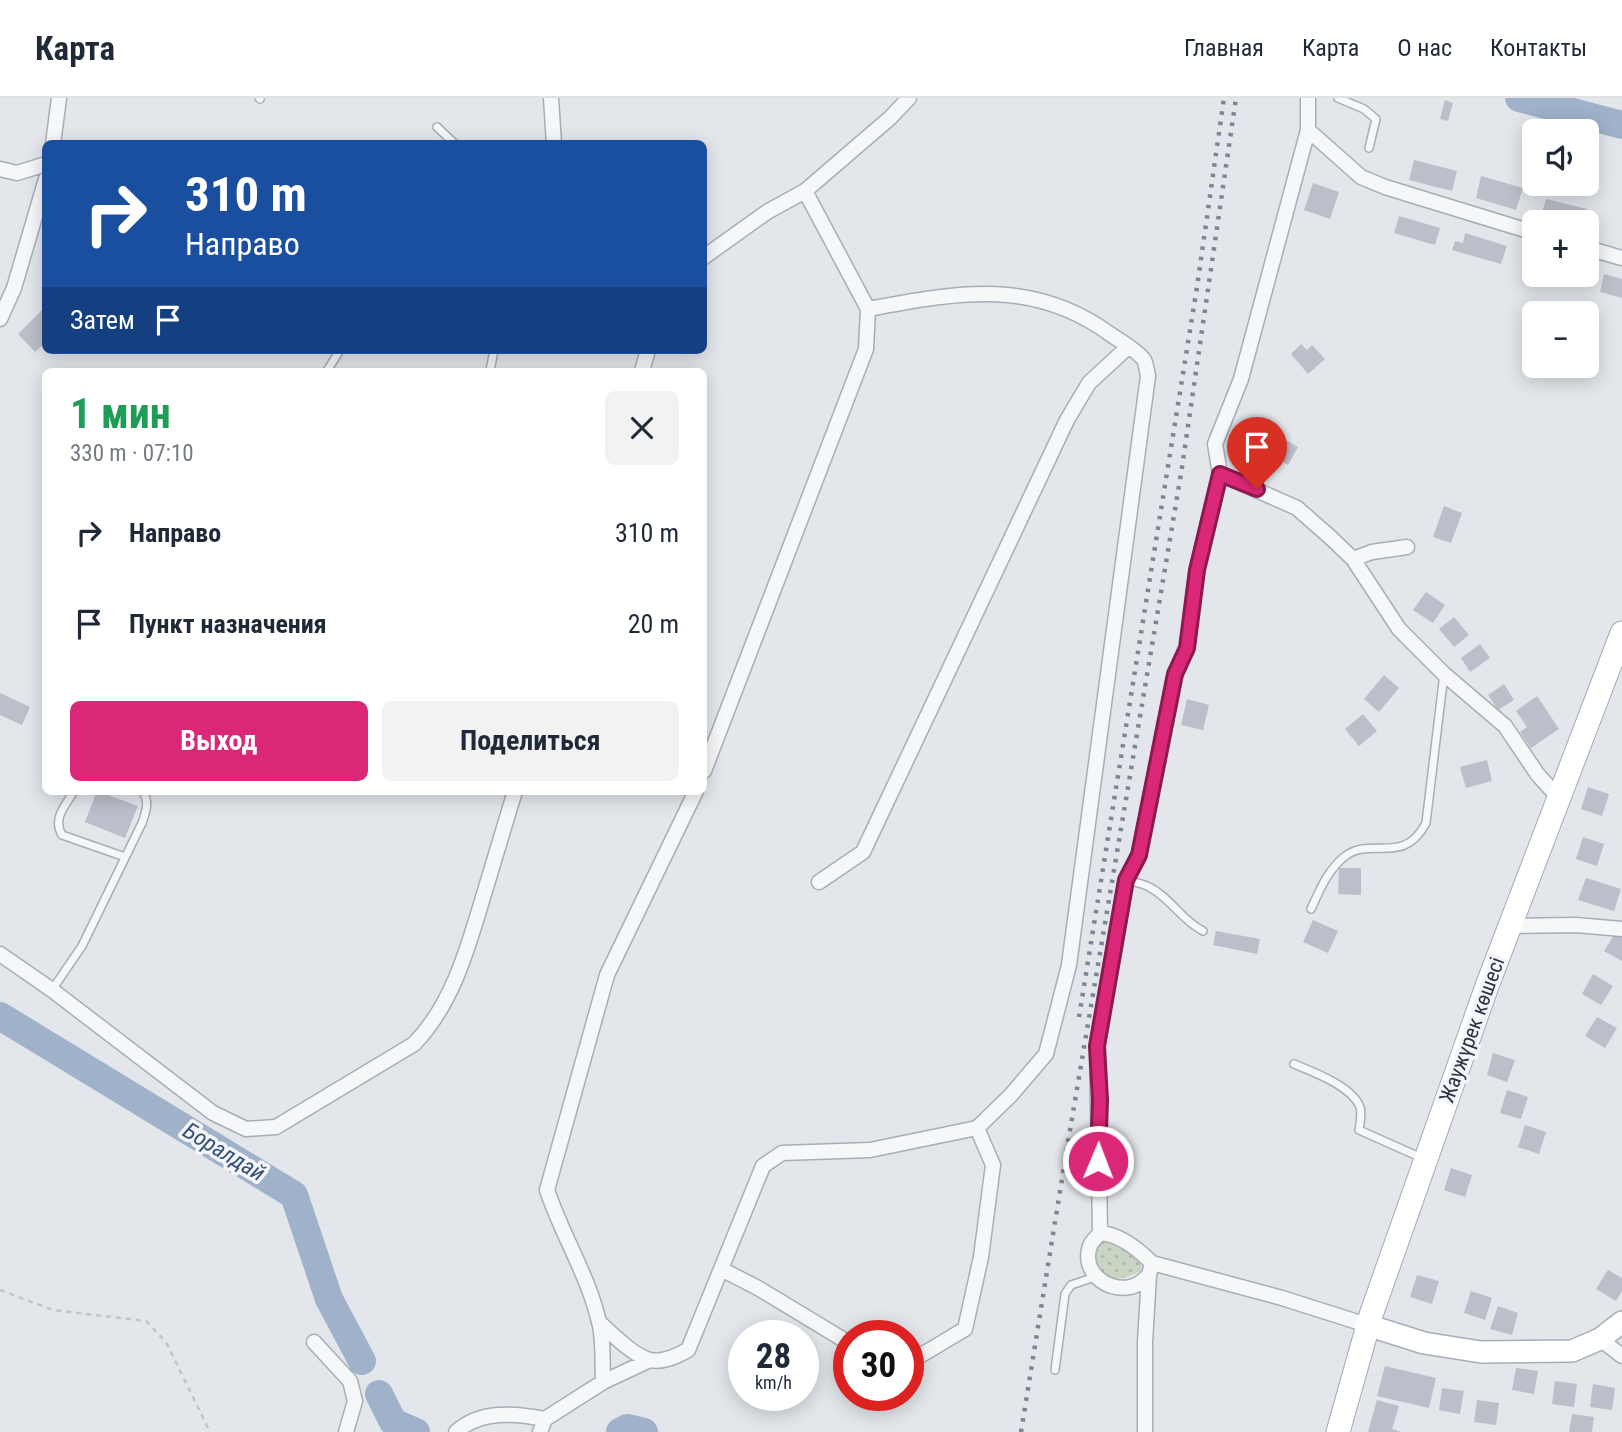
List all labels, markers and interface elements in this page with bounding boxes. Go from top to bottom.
text: Карта [35,29,115,68]
text: Главная [1184,34,1264,62]
text: Карта [1302,34,1359,62]
text: О нас [1397,34,1452,62]
text: Контакты [1490,34,1587,62]
map controls [1522,119,1599,378]
button: sound [1522,119,1599,196]
text: 310 m [185,166,307,223]
icon: right [70,168,161,259]
button: + [1522,210,1599,287]
text: Направо [185,225,300,263]
icon: arrive [149,301,187,339]
button: − [1522,301,1599,378]
text: Затем [70,305,135,335]
text: 1 мин [70,389,171,438]
button: close [605,391,679,465]
pin [1227,417,1287,489]
icon: arrive [1238,428,1276,466]
text: 330 m · 07:10 [70,440,194,467]
icon: right [70,514,108,552]
text: Направо [129,518,221,548]
text: 310 m [615,518,679,548]
icon: arrive [70,605,108,643]
text: Пункт назначения [129,609,327,639]
text: 20 m [628,609,679,639]
button: Выход [70,701,368,781]
button: Поделиться [382,701,679,781]
street label: Жаужүрек көшесі [1435,954,1509,1106]
water label: Боралдай [178,1117,270,1187]
position arrow [1061,1124,1135,1198]
speed limit sign: 30 [833,1320,924,1411]
text: 28 [756,1336,791,1377]
text: km/h [755,1372,792,1393]

